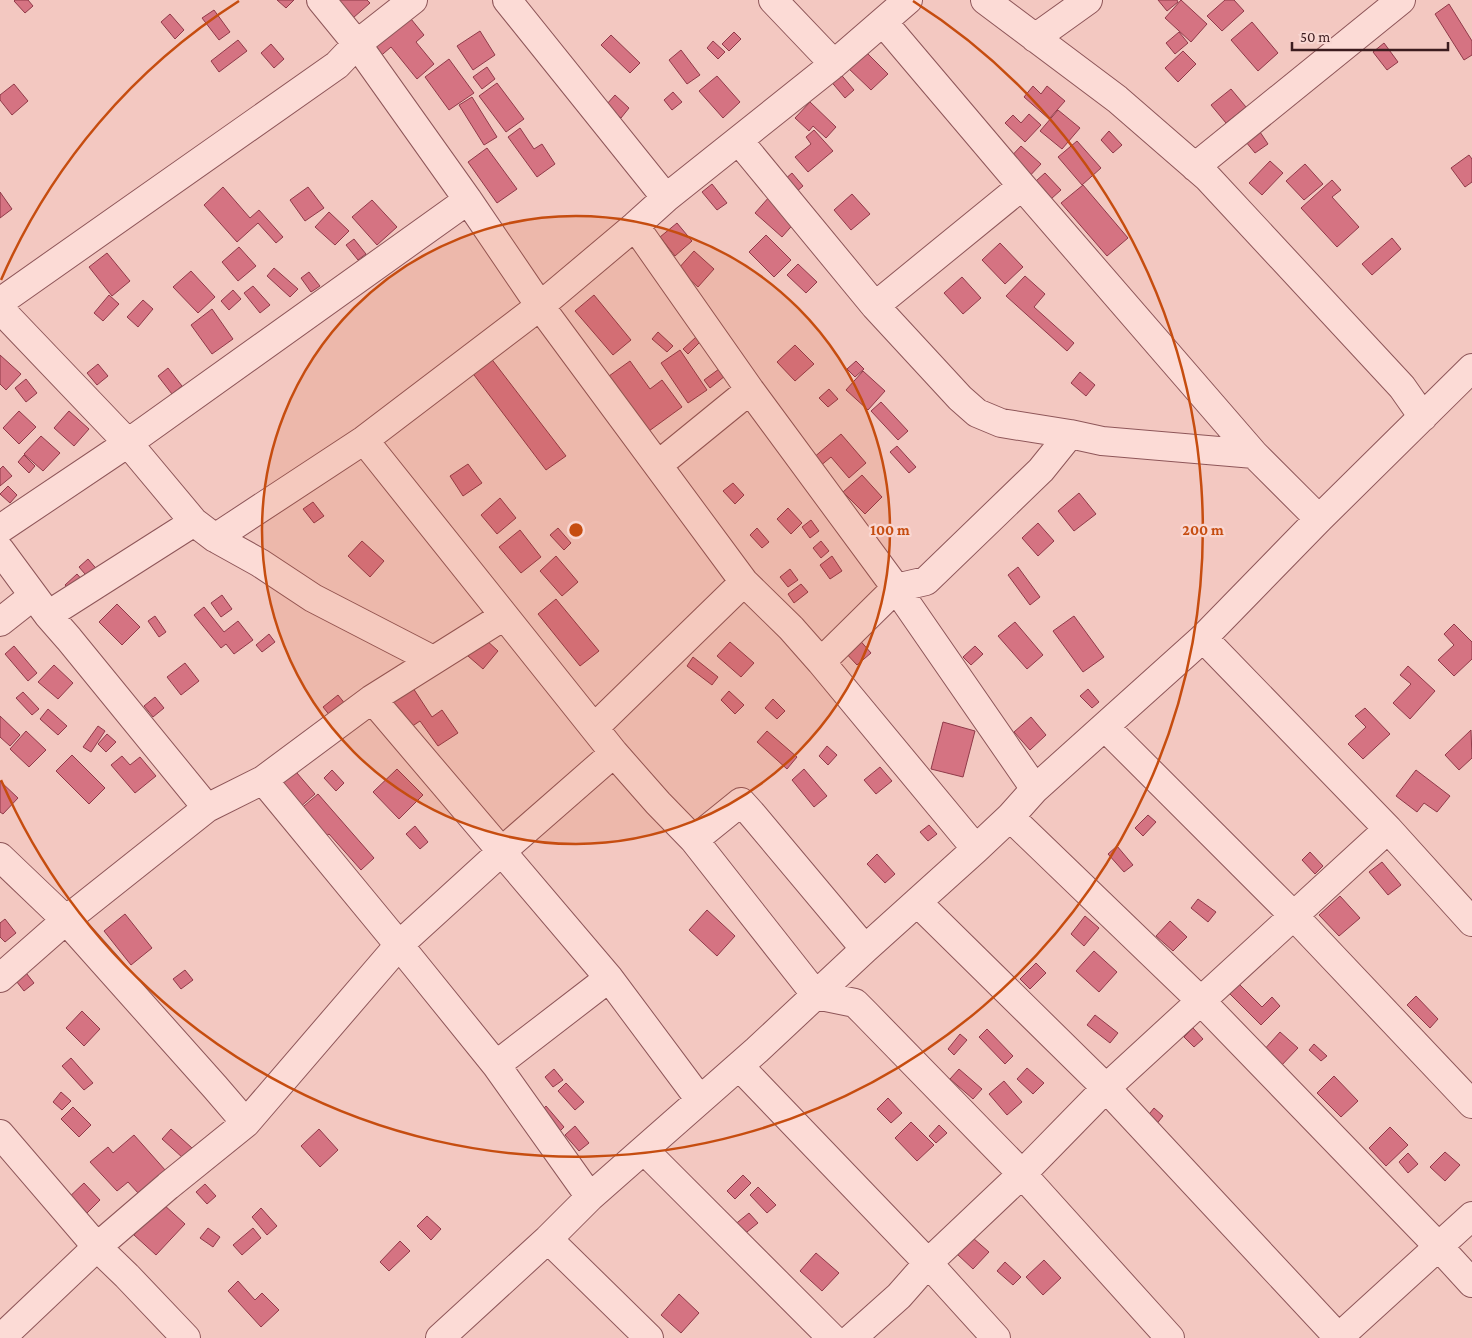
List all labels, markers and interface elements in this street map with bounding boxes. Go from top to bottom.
scale bar [1292,20,1448,52]
text: 50 m [1300,29,1330,45]
centre of rings [567,521,585,539]
text: 100 m [870,522,910,538]
text: 200 m [1182,522,1224,538]

